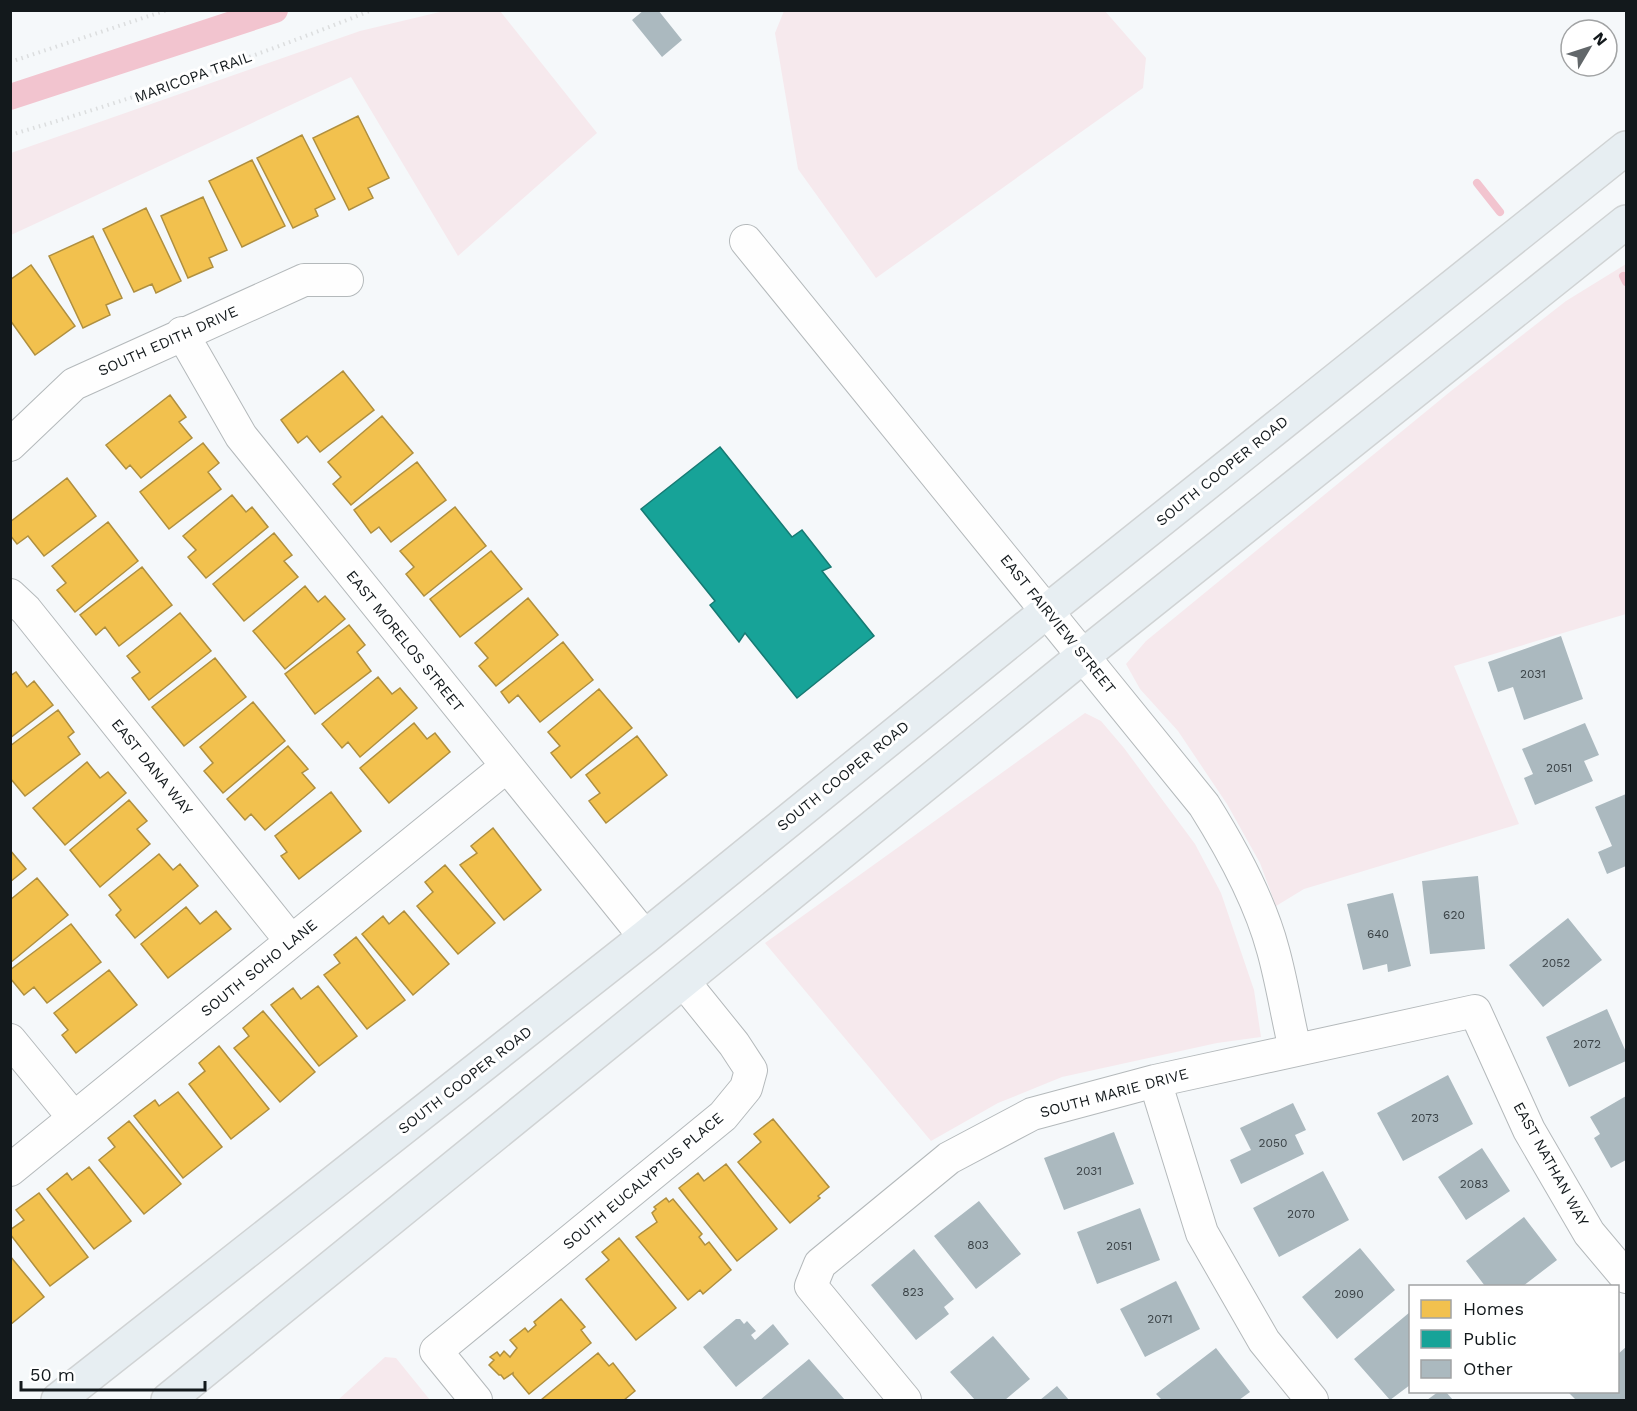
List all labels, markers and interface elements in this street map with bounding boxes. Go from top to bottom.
north arrow [1559,18,1619,78]
text: N [1589,28,1611,49]
street label: MARICOPA TRAIL [132,47,254,107]
street label: SOUTH EDITH DRIVE [95,302,241,380]
street label: SOUTH COOPER ROAD [1152,412,1292,530]
street label: EAST FAIRVIEW STREET [996,551,1120,697]
street label: EAST MORELOS STREET [342,567,468,715]
house number: 2031 [1520,667,1546,681]
street label: EAST DANA WAY [108,715,197,819]
street label: SOUTH COOPER ROAD [773,717,913,835]
house number: 2051 [1546,761,1572,775]
house number: 620 [1443,908,1465,922]
street label: SOUTH SOHO LANE [197,916,321,1020]
house number: 640 [1367,927,1389,941]
house number: 2052 [1542,956,1570,970]
street label: SOUTH COOPER ROAD [395,1022,535,1138]
house number: 2072 [1573,1037,1601,1051]
street label: SOUTH MARIE DRIVE [1038,1065,1190,1121]
street label: EAST NATHAN WAY [1509,1099,1593,1229]
street label: SOUTH EUCALYPTUS PLACE [559,1109,727,1253]
house number: 2073 [1411,1111,1439,1125]
house number: 2050 [1259,1136,1287,1150]
house number: 2031 [1076,1164,1102,1178]
house number: 2083 [1460,1177,1488,1191]
house number: 2070 [1287,1207,1315,1221]
house number: 803 [967,1238,989,1252]
house number: 2051 [1106,1239,1132,1253]
house number: 823 [902,1285,924,1299]
legend [1409,1285,1619,1393]
house number: 2090 [1334,1287,1364,1301]
text: Homes [1463,1298,1524,1319]
house number: 2071 [1147,1312,1173,1326]
text: Public [1463,1328,1517,1349]
scale bar [21,1354,206,1392]
text: Other [1463,1358,1513,1379]
text: 50 m [30,1364,75,1385]

